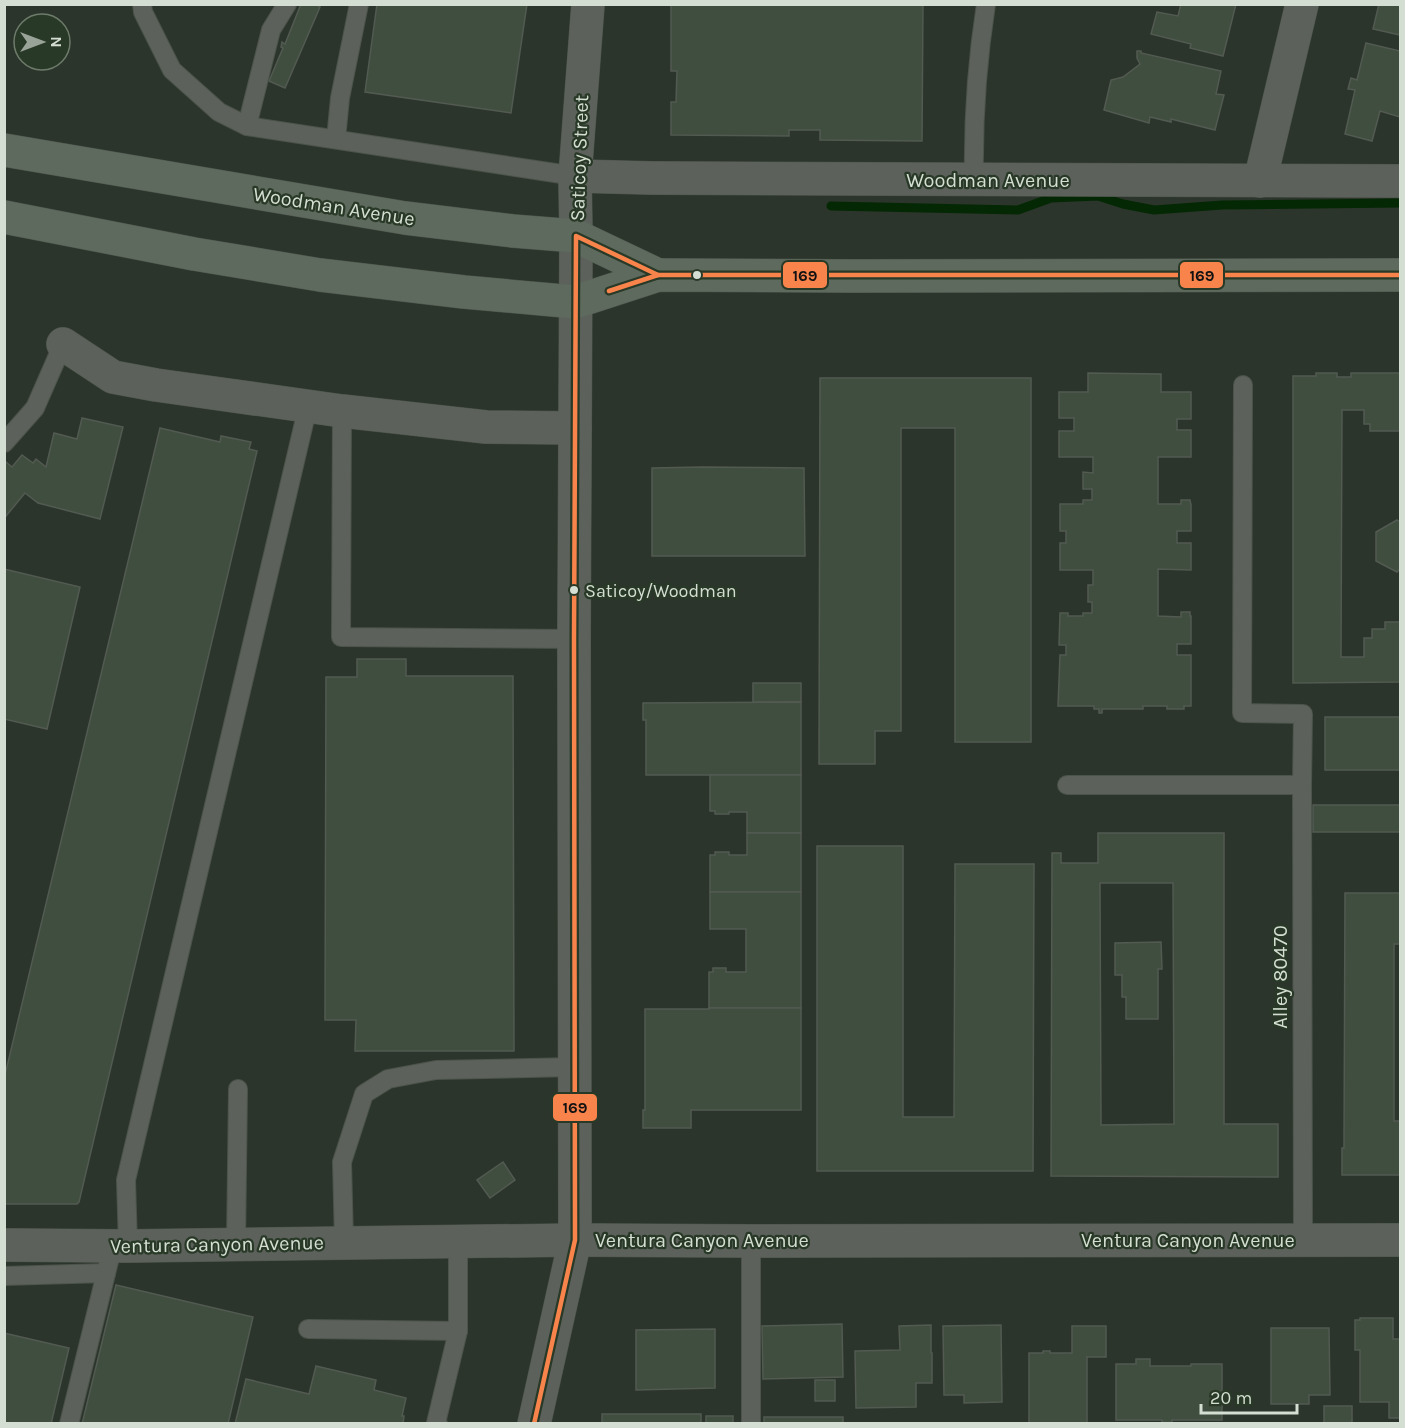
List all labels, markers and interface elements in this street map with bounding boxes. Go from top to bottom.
north arrow [12,12,72,72]
text: N [47,36,66,48]
street label: Saticoy Street [566,94,593,222]
street label: Woodman Avenue [906,169,1070,192]
street label: Woodman Avenue [251,182,416,231]
line badge: 169 [782,261,828,289]
line badge: 169 [1179,261,1224,289]
text: 169 [792,266,818,285]
text: 169 [1189,266,1215,285]
unlabelled marker [691,269,703,281]
place label: Saticoy/Woodman [585,580,737,602]
marker: Saticoy/Woodman [568,584,580,596]
street label: Alley 80470 [1269,925,1292,1029]
line badge: 169 [552,1093,598,1122]
text: 169 [562,1098,588,1117]
street label: Ventura Canyon Avenue [595,1229,809,1252]
street label: Ventura Canyon Avenue [1081,1229,1295,1252]
street label: Ventura Canyon Avenue [110,1231,324,1258]
scale bar [1201,1377,1297,1415]
text: 20 m [1210,1387,1252,1409]

